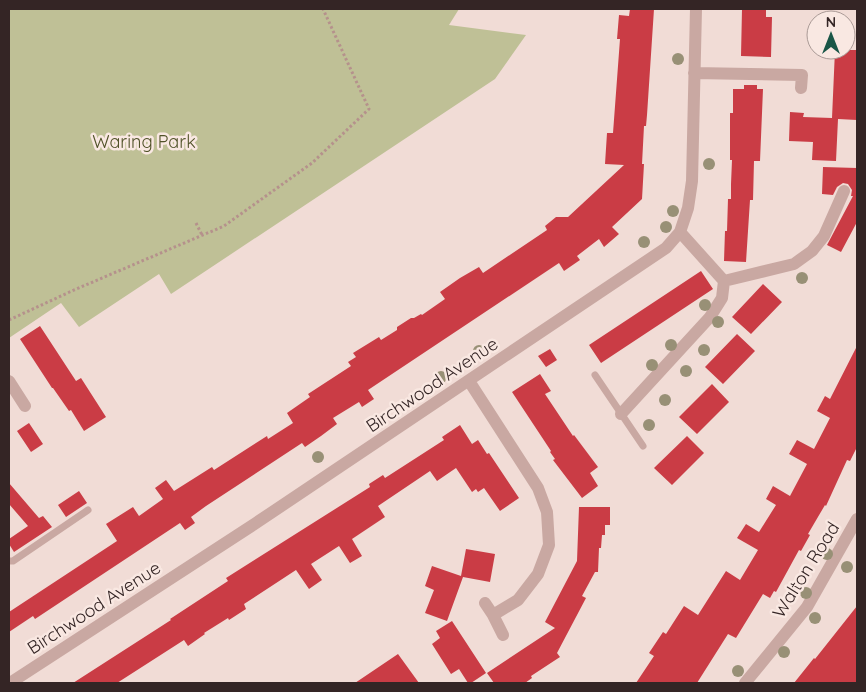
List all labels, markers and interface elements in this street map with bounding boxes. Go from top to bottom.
north arrow [806,10,856,60]
text: N [826,13,836,31]
park label: Waring Park [92,130,196,153]
street label: Birchwood Avenue [361,332,502,437]
street label: Walton Road [767,517,844,622]
street label: Birchwood Avenue [23,556,165,659]

